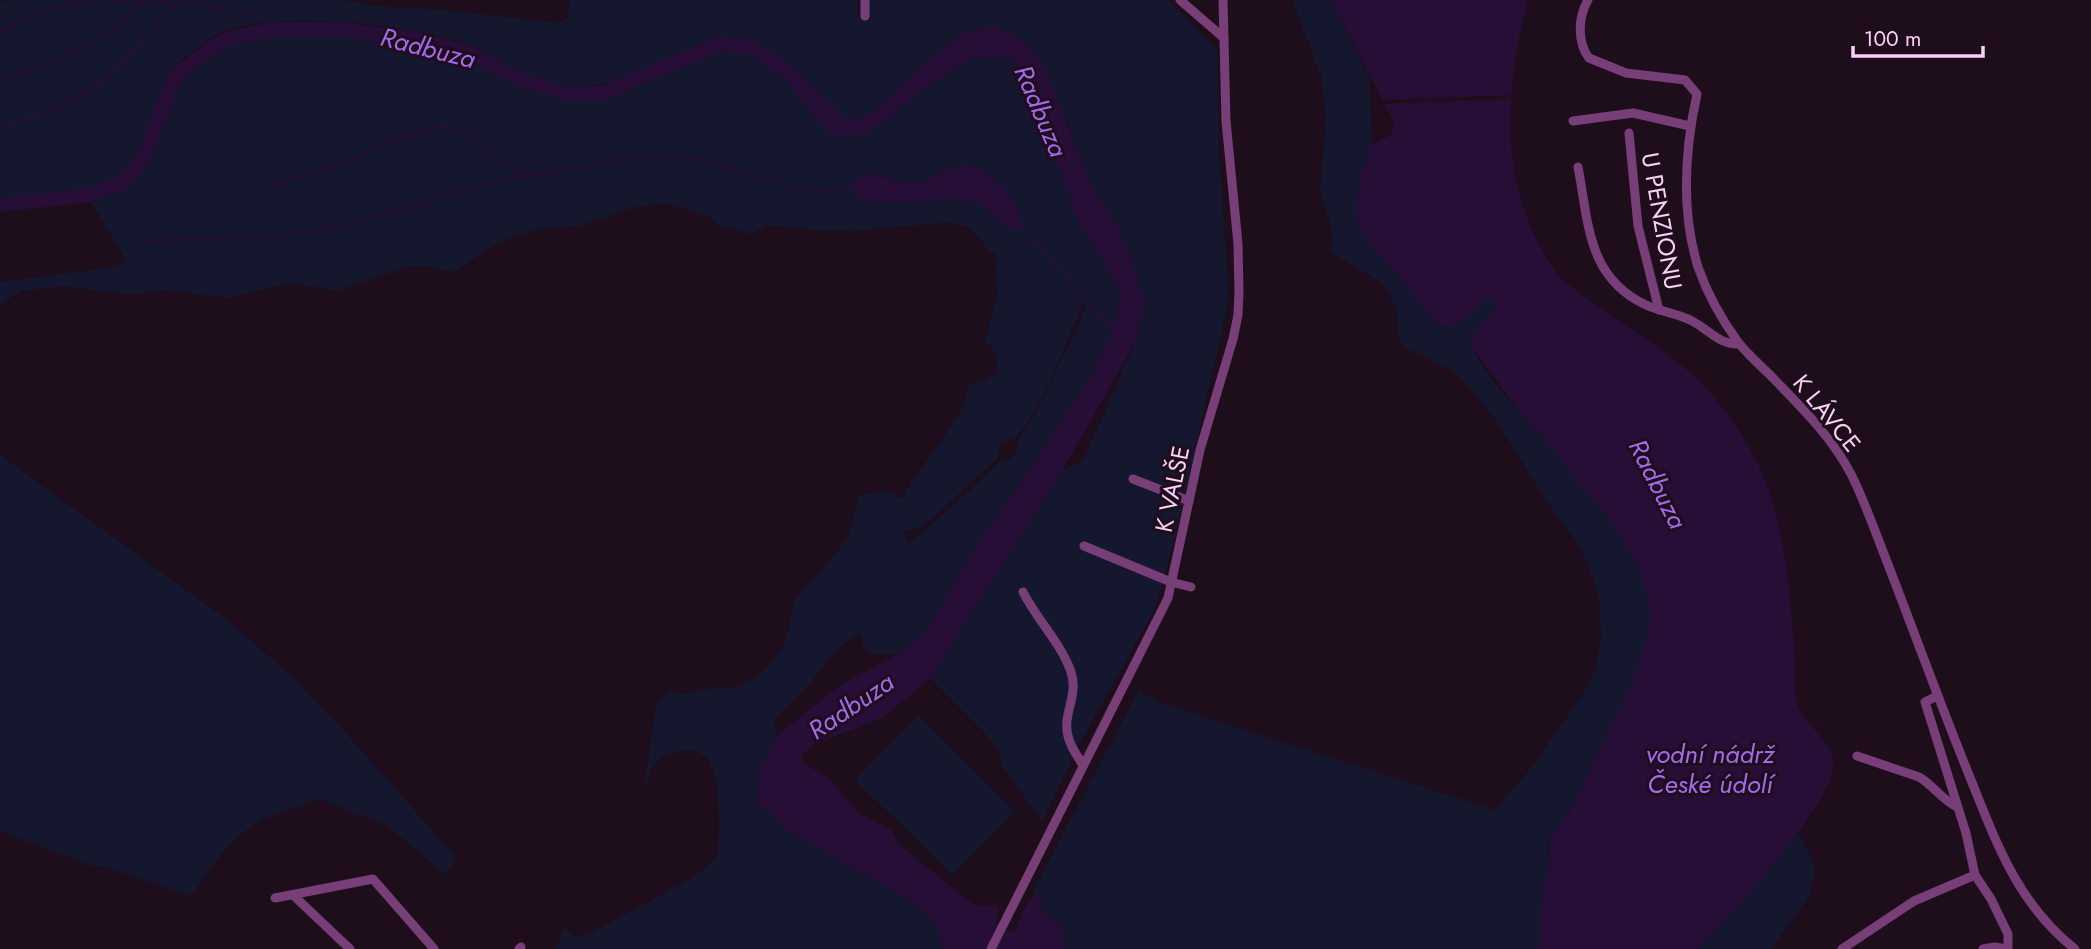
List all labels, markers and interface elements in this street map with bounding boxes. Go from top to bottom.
scale bar [1853,14,1982,58]
water label: Radbuza [377,18,480,78]
text: 100 m [1864,24,1921,54]
water label: Radbuza [1005,59,1078,163]
street label: U PENZIONU [1633,150,1691,292]
street label: K LÁVCE [1785,367,1869,459]
water label: Radbuza [1619,432,1697,536]
street label: K VALŠE [1146,443,1198,535]
water label: Radbuza [800,663,902,749]
water label: vodní nádrž České údolí [1646,735,1776,803]

